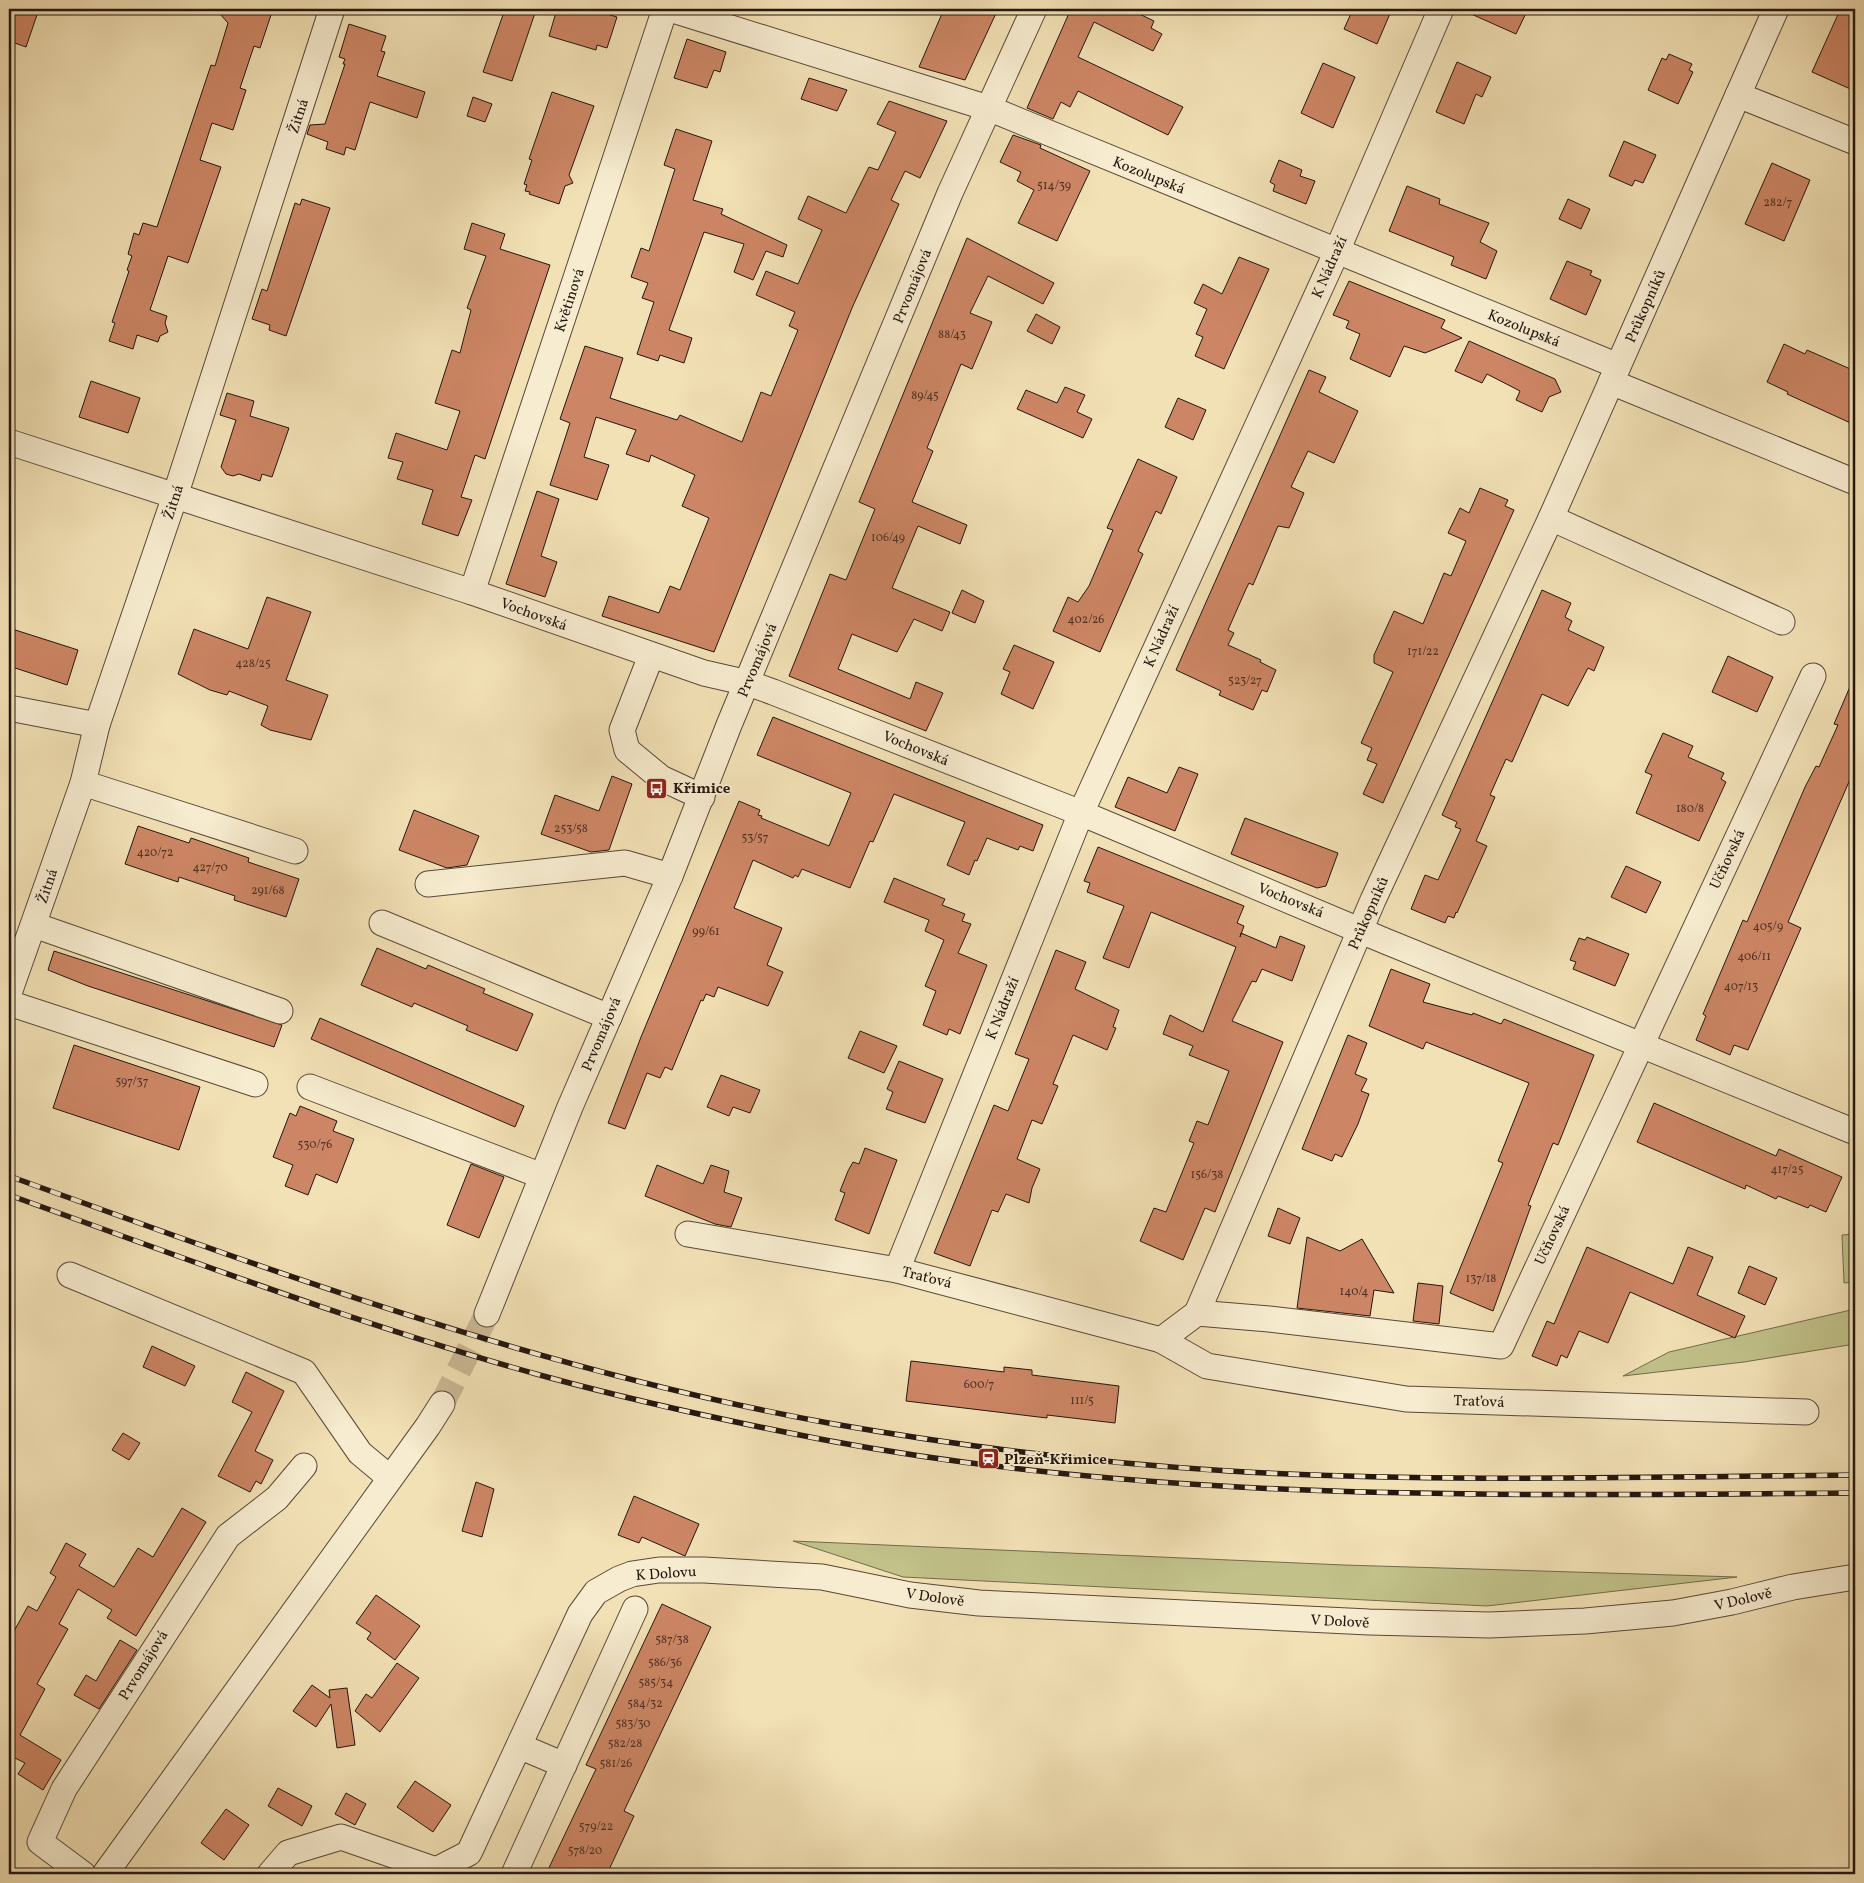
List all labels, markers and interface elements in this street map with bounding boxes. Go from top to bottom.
street label: Žitná [284,96,315,137]
street label: Kozolupská [1109,152,1188,200]
house number: 514/39 [1037,178,1071,194]
house number: 282/7 [1764,195,1793,211]
street label: K Nádraží [1307,233,1354,302]
street label: Prvomájová [889,246,938,327]
street label: Květinová [550,266,591,335]
street label: Průkopníků [1621,267,1672,347]
street label: Kozolupská [1484,305,1563,353]
house number: 88/43 [938,327,966,343]
house number: 89/45 [911,388,939,404]
street label: Žitná [159,482,190,523]
house number: 106/49 [871,530,905,546]
street label: Vochovská [497,594,570,637]
street label: K Nádraží [1139,602,1186,671]
house number: 402/26 [1068,612,1104,628]
street label: Prvomájová [733,620,783,701]
house number: 171/22 [1407,644,1439,660]
house number: 428/25 [235,656,271,672]
house number: 523/27 [1228,673,1262,689]
street label: Vochovská [879,727,952,772]
bus stop icon: Křimice [645,776,669,800]
place label: Křimice [673,779,731,800]
house number: 180/8 [1676,801,1704,817]
house number: 253/58 [554,821,588,837]
street label: Učňovská [1705,826,1751,893]
house number: 53/57 [741,830,769,846]
house number: 420/72 [137,845,173,861]
house number: 427/70 [192,860,228,876]
street label: Žitná [33,866,64,907]
street label: Průkopníků [1344,874,1395,954]
street label: Vochovská [1254,879,1327,924]
house number: 291/68 [251,883,285,899]
house number: 405/9 [1753,919,1783,935]
house number: 99/61 [692,924,720,940]
house number: 406/11 [1737,949,1771,965]
street label: K Nádraží [981,974,1026,1043]
house number: 407/13 [1724,979,1758,995]
street label: Prvomájová [577,994,627,1075]
house number: 597/37 [115,1074,149,1090]
house number: 530/76 [298,1137,332,1153]
house number: 417/25 [1770,1162,1804,1178]
house number: 156/38 [1191,1167,1223,1183]
street label: Učňovská [1530,1202,1576,1269]
street label: Traťová [899,1262,954,1295]
house number: 137/18 [1466,1271,1496,1287]
house number: 140/4 [1340,1284,1368,1300]
house number: 600/7 [964,1377,994,1393]
street label: Traťová [1453,1391,1505,1414]
house number: 111/5 [1070,1393,1094,1409]
station icon: Plzeň-Křimice [976,1447,1000,1471]
place label: Plzeň-Křimice [1004,1450,1107,1471]
street label: K Dolovu [635,1562,697,1587]
street label: V Dolově [904,1584,965,1613]
street label: V Dolově [1712,1584,1774,1617]
street label: V Dolově [1310,1610,1370,1635]
street label: Prvomájová [114,1627,174,1705]
house number: 587/38 [655,1632,689,1648]
house number: 586/36 [648,1655,682,1671]
house number: 585/34 [639,1675,673,1691]
house number: 584/32 [627,1696,663,1712]
house number: 583/30 [615,1716,651,1732]
house number: 582/28 [608,1736,642,1752]
house number: 581/26 [600,1756,632,1772]
house number: 579/22 [579,1819,613,1835]
house number: 578/20 [568,1843,602,1859]

